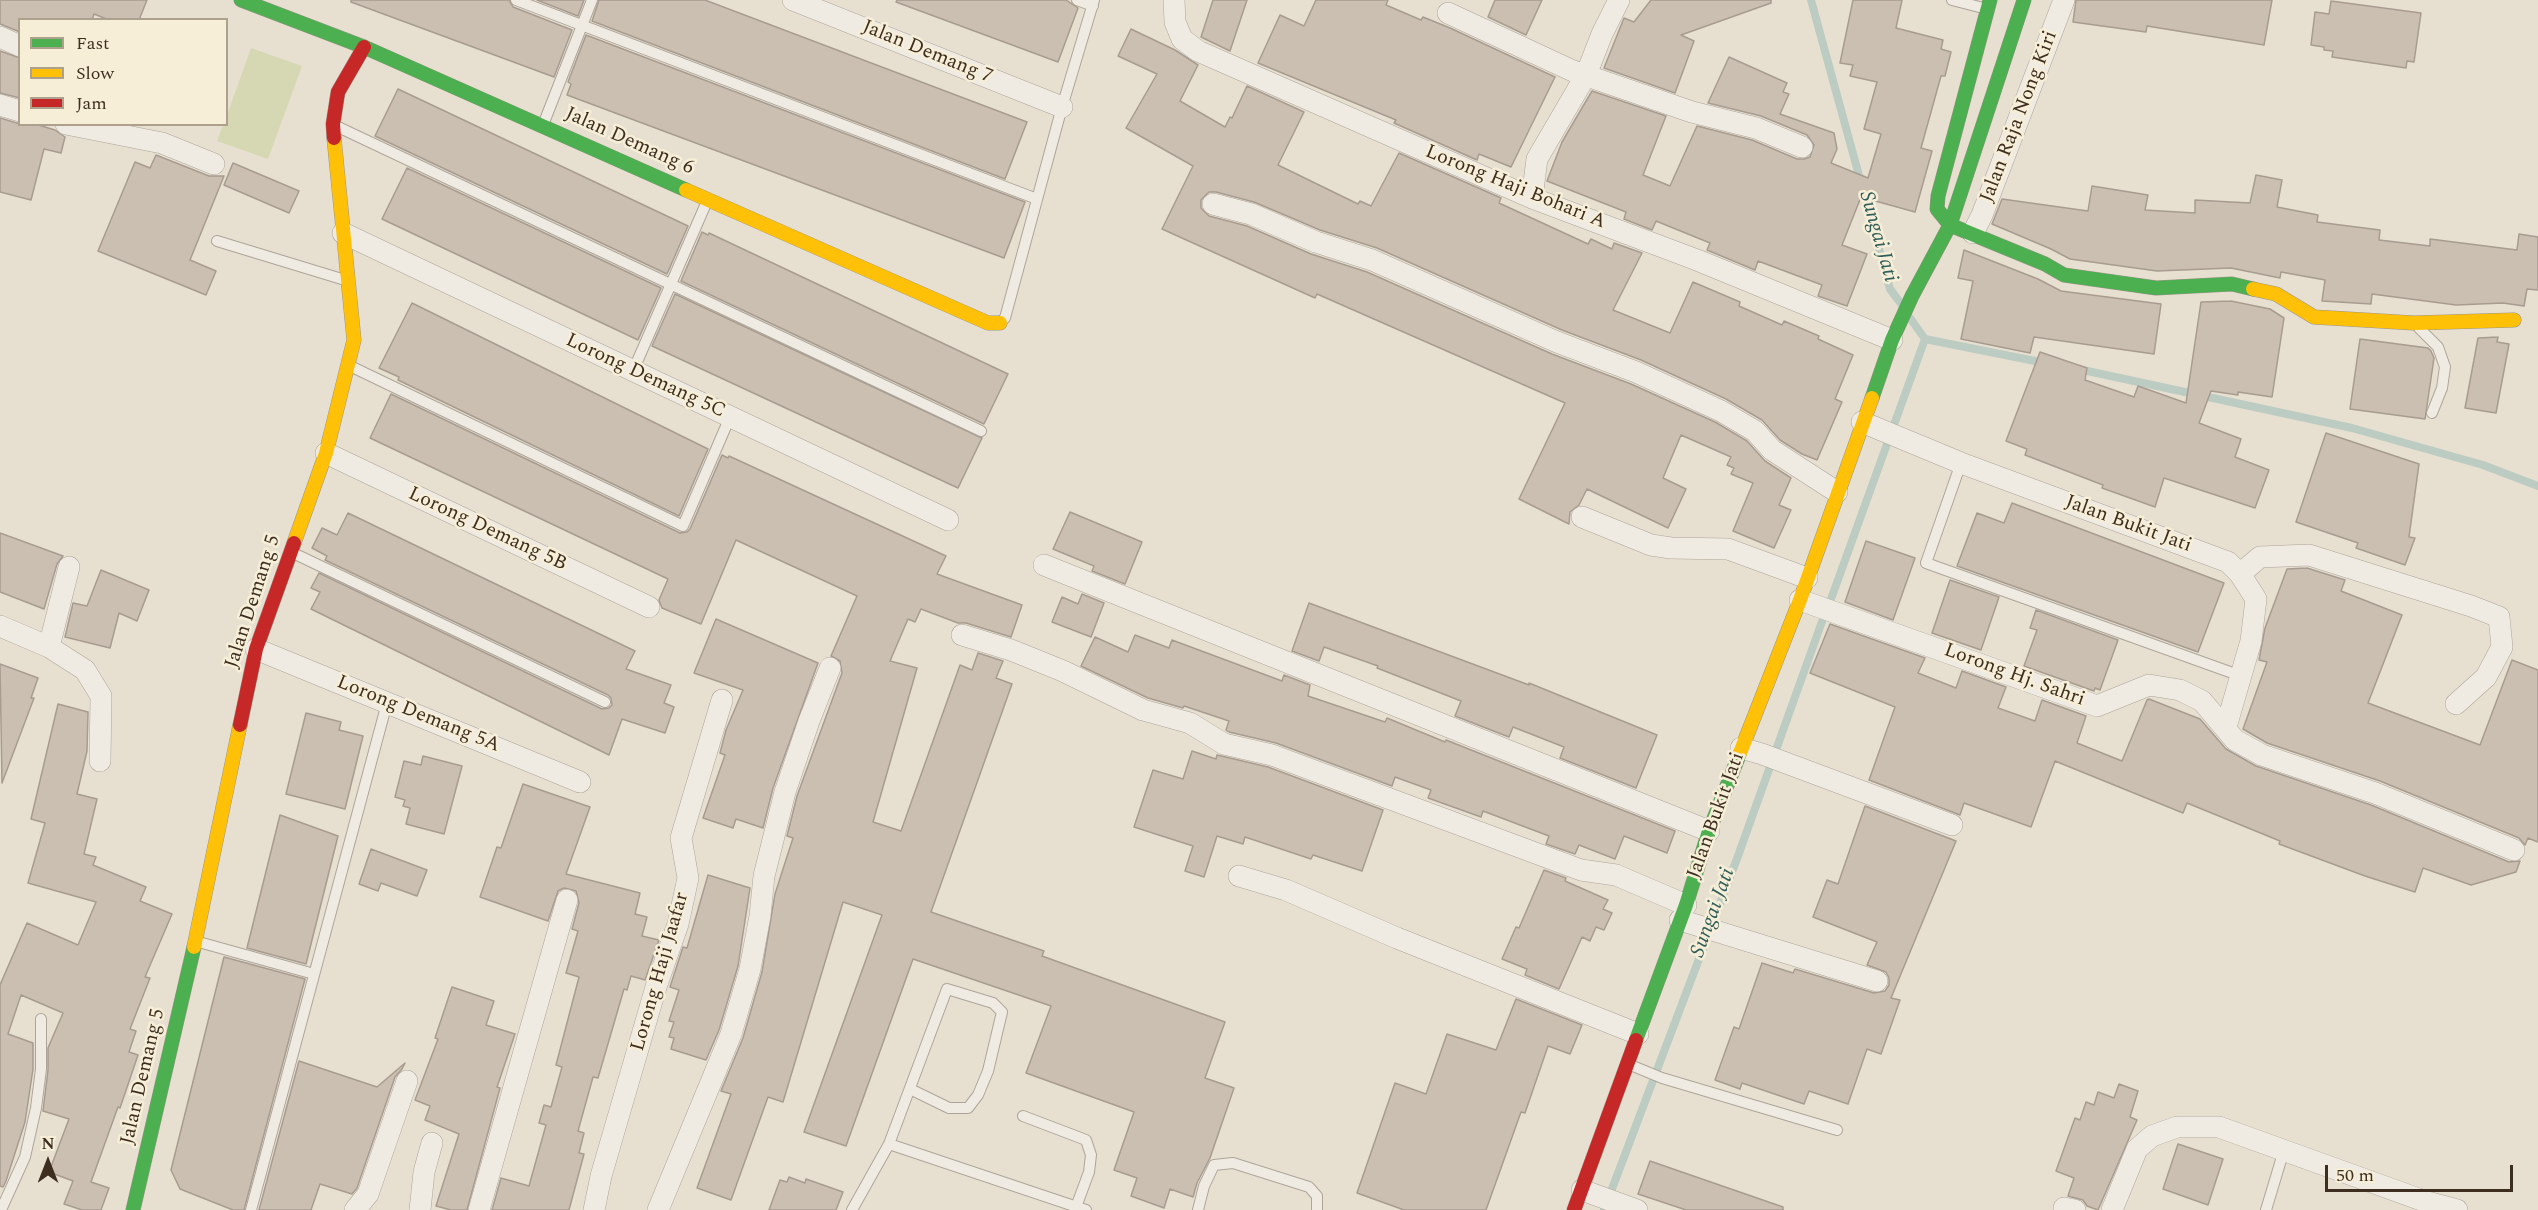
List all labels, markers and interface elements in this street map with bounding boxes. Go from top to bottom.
street label: Jalan Demang 7 [858,16,996,90]
legend [18,18,228,126]
street label: Jalan Raja Nong Kiri [1976,28,2064,206]
text: Fast [76,30,109,57]
text: Slow [76,60,114,87]
text: Jam [76,90,107,117]
street label: Jalan Demang 6 [561,103,697,181]
street label: Lorong Haji Bohari A [1421,141,1609,235]
water label: Sungai Jati [1852,189,1902,285]
street label: Lorong Demang 5C [561,329,729,425]
street label: Lorong Demang 5B [404,483,570,577]
street label: Jalan Bukit Jati [2061,491,2195,559]
street label: Jalan Demang 5 [221,532,287,672]
street label: Lorong Hj. Sahri [1940,639,2088,713]
street label: Lorong Demang 5A [333,671,503,759]
street label: Jalan Bukit Jati [1683,749,1751,883]
water label: Sungai Jati [1686,865,1742,961]
street label: Lorong Haji Jaafar [627,890,695,1054]
street label: Jalan Demang 5 [117,1007,171,1147]
north arrow [18,1132,78,1192]
text: N [41,1132,55,1156]
scale bar [2328,1153,2516,1191]
text: 50 m [2336,1162,2374,1189]

